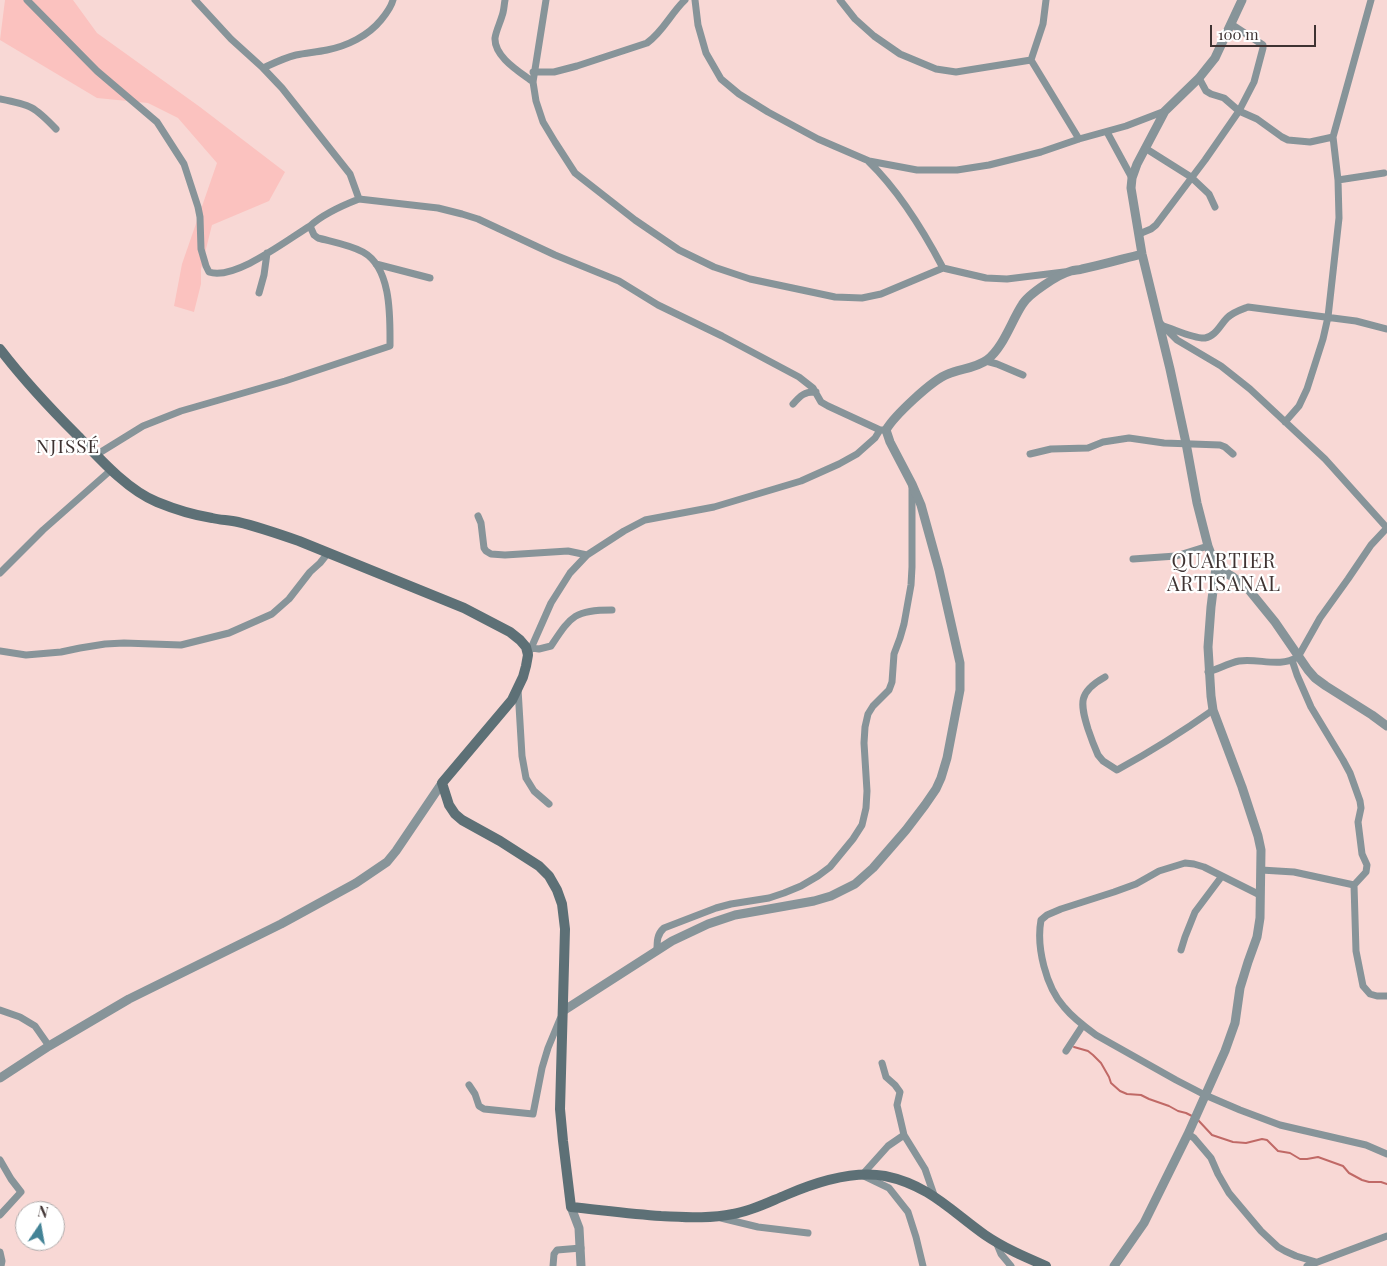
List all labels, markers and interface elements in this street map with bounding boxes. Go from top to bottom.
scale bar [1212,15,1318,47]
text: 100 m [1218,24,1259,44]
district label: NJISSÉ [35,436,101,458]
district label: QUARTIER ARTISANAL [1166,550,1282,597]
north arrow [15,1201,65,1251]
text: N [36,1201,50,1222]

